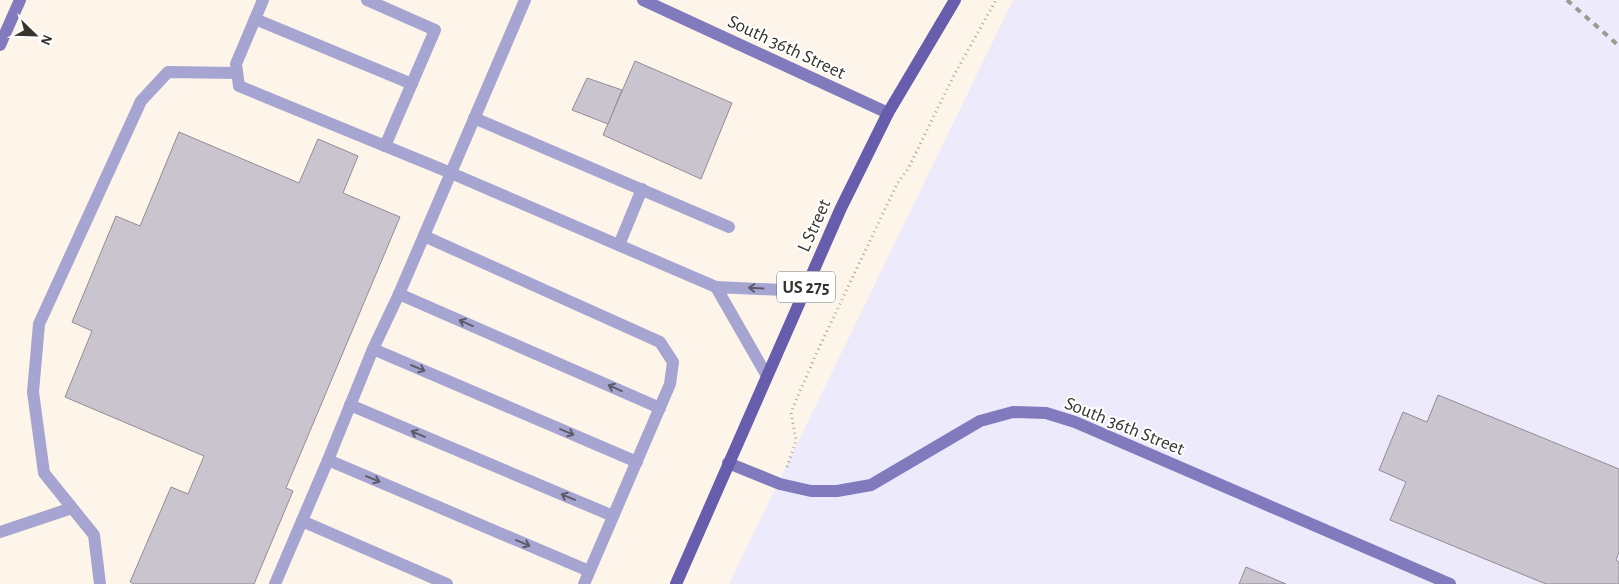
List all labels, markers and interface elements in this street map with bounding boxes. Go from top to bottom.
north arrow [10,10,60,60]
street label: South 36th Street [725,12,848,83]
text: N [38,32,54,47]
street label: L Street [794,196,834,255]
road number: US 275 [777,272,835,302]
one-way arrow [748,284,764,293]
one-way arrow [459,318,474,328]
one-way arrow [410,364,425,373]
one-way arrow [608,383,623,393]
street label: South 36th Street [1062,394,1187,459]
one-way arrow [559,428,574,437]
one-way arrow [411,429,427,438]
one-way arrow [365,475,380,485]
one-way arrow [561,492,576,501]
one-way arrow [515,538,530,548]

